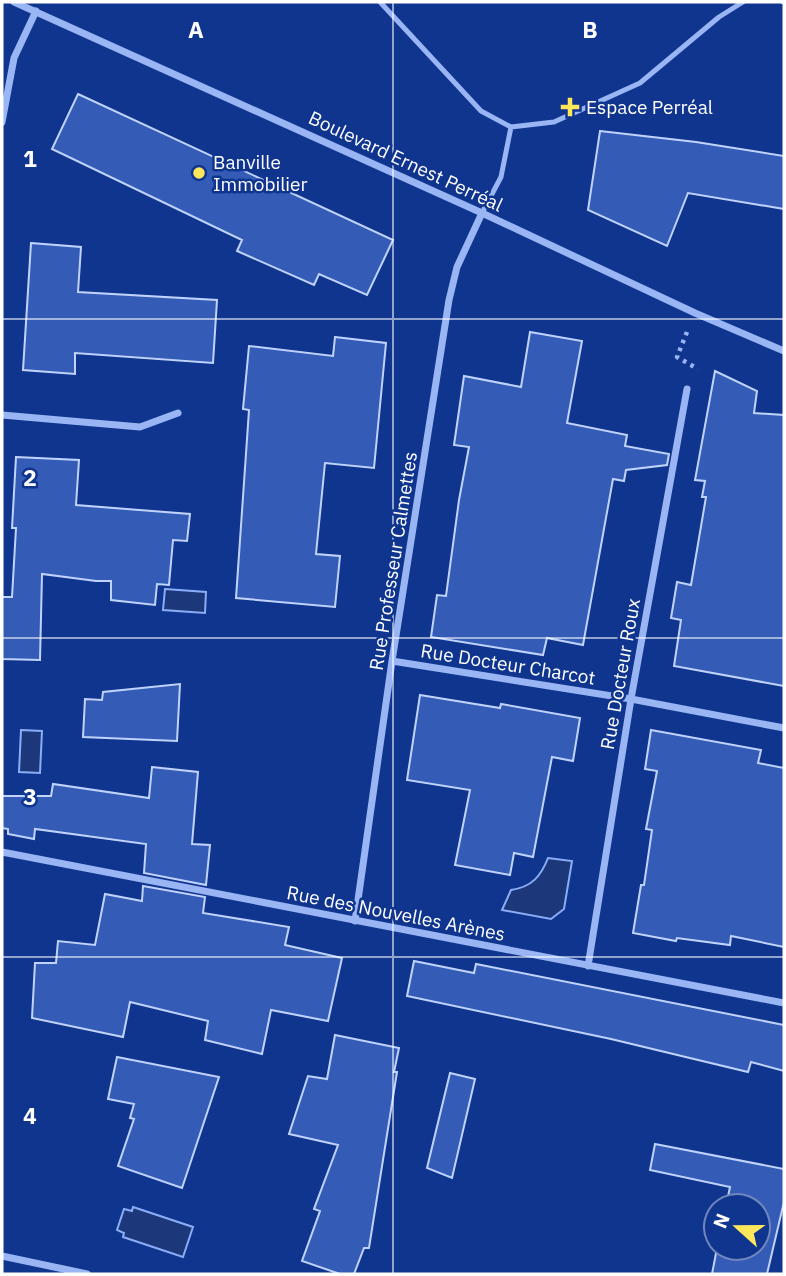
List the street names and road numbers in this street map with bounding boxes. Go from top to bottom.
street label: Boulevard Ernest Perréal [305,105,507,217]
street label: Rue Professeur Calmettes [364,450,422,672]
street label: Rue Docteur Roux [595,596,645,751]
street label: Rue Docteur Charcot [419,638,597,690]
street label: Rue des Nouvelles Arènes [285,880,507,946]

